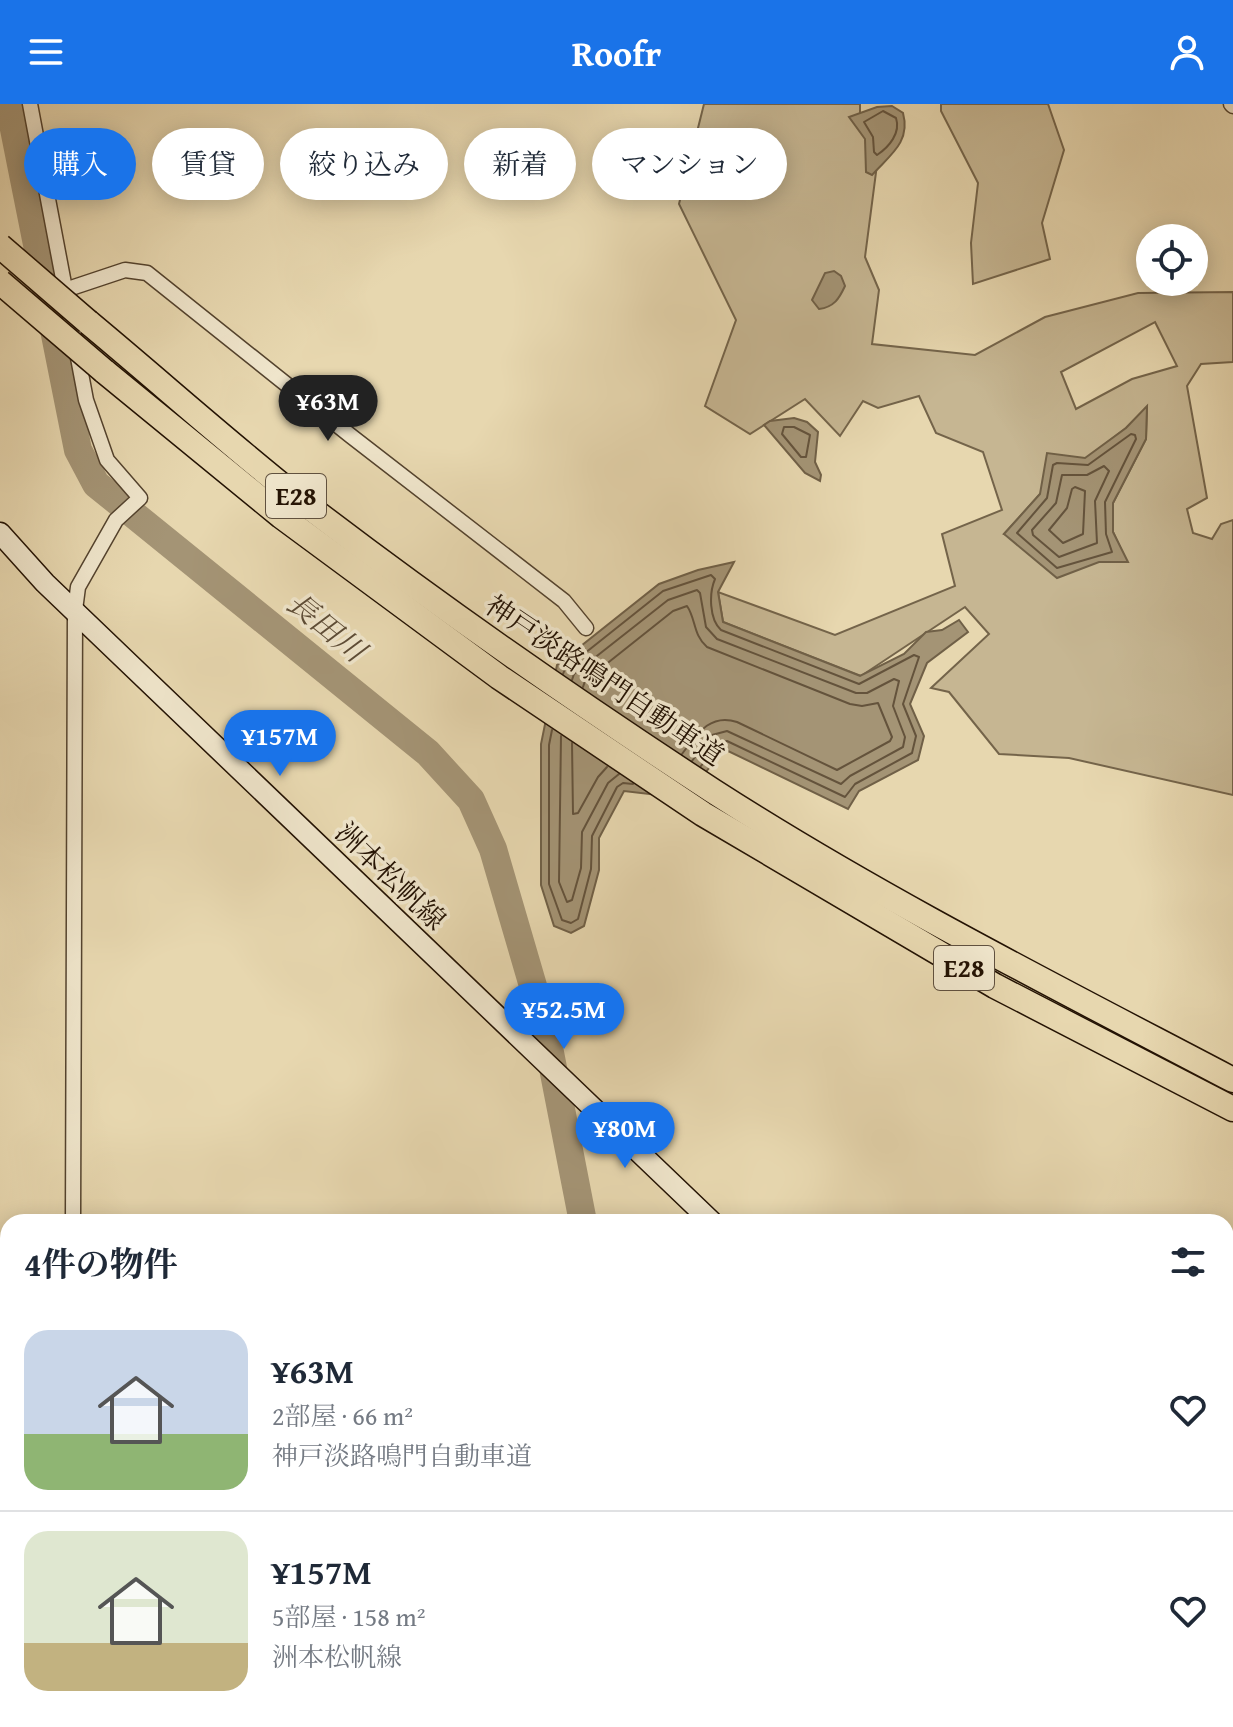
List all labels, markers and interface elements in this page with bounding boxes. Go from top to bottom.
text: Roofr [572,26,661,79]
icon: menu [24,30,68,74]
icon: person [1165,30,1209,74]
chip: 購入 [24,128,136,200]
chip: 賃貸 [152,128,264,200]
chip: 絞り込み [280,128,448,200]
chip: 新着 [464,128,576,200]
chip: マンション [592,128,787,200]
map controls [1136,224,1208,296]
button: locate [1136,224,1208,296]
pin: ¥63M [281,375,375,443]
text: ¥63M [297,381,359,420]
road number: E28 [266,474,326,518]
water label: 長田川 [278,581,378,674]
street label: 神戸淡路鳴門自動車道 [478,584,733,775]
pin: ¥157M [224,710,336,778]
text: ¥157M [242,716,318,755]
street label: 洲本松帆線 [327,812,456,939]
road number: E28 [934,946,994,990]
pin: ¥52.5M [499,983,629,1051]
text: ¥52.5M [522,989,606,1028]
pin: ¥80M [578,1102,672,1170]
text: ¥80M [594,1108,656,1147]
text: 4件の物件 [24,1239,178,1288]
icon: filters [1166,1240,1210,1284]
text: ¥63M [272,1346,354,1395]
icon: home [88,1362,184,1458]
icon: heart [1166,1388,1210,1432]
text: 2部屋 · 66 m² [272,1396,413,1435]
text: 神戸淡路鳴門自動車道 [272,1436,532,1475]
text: ¥157M [272,1547,372,1596]
icon: home [88,1563,184,1659]
icon: heart [1166,1589,1210,1633]
text: 5部屋 · 158 m² [272,1597,426,1636]
text: 洲本松帆線 [272,1637,402,1676]

